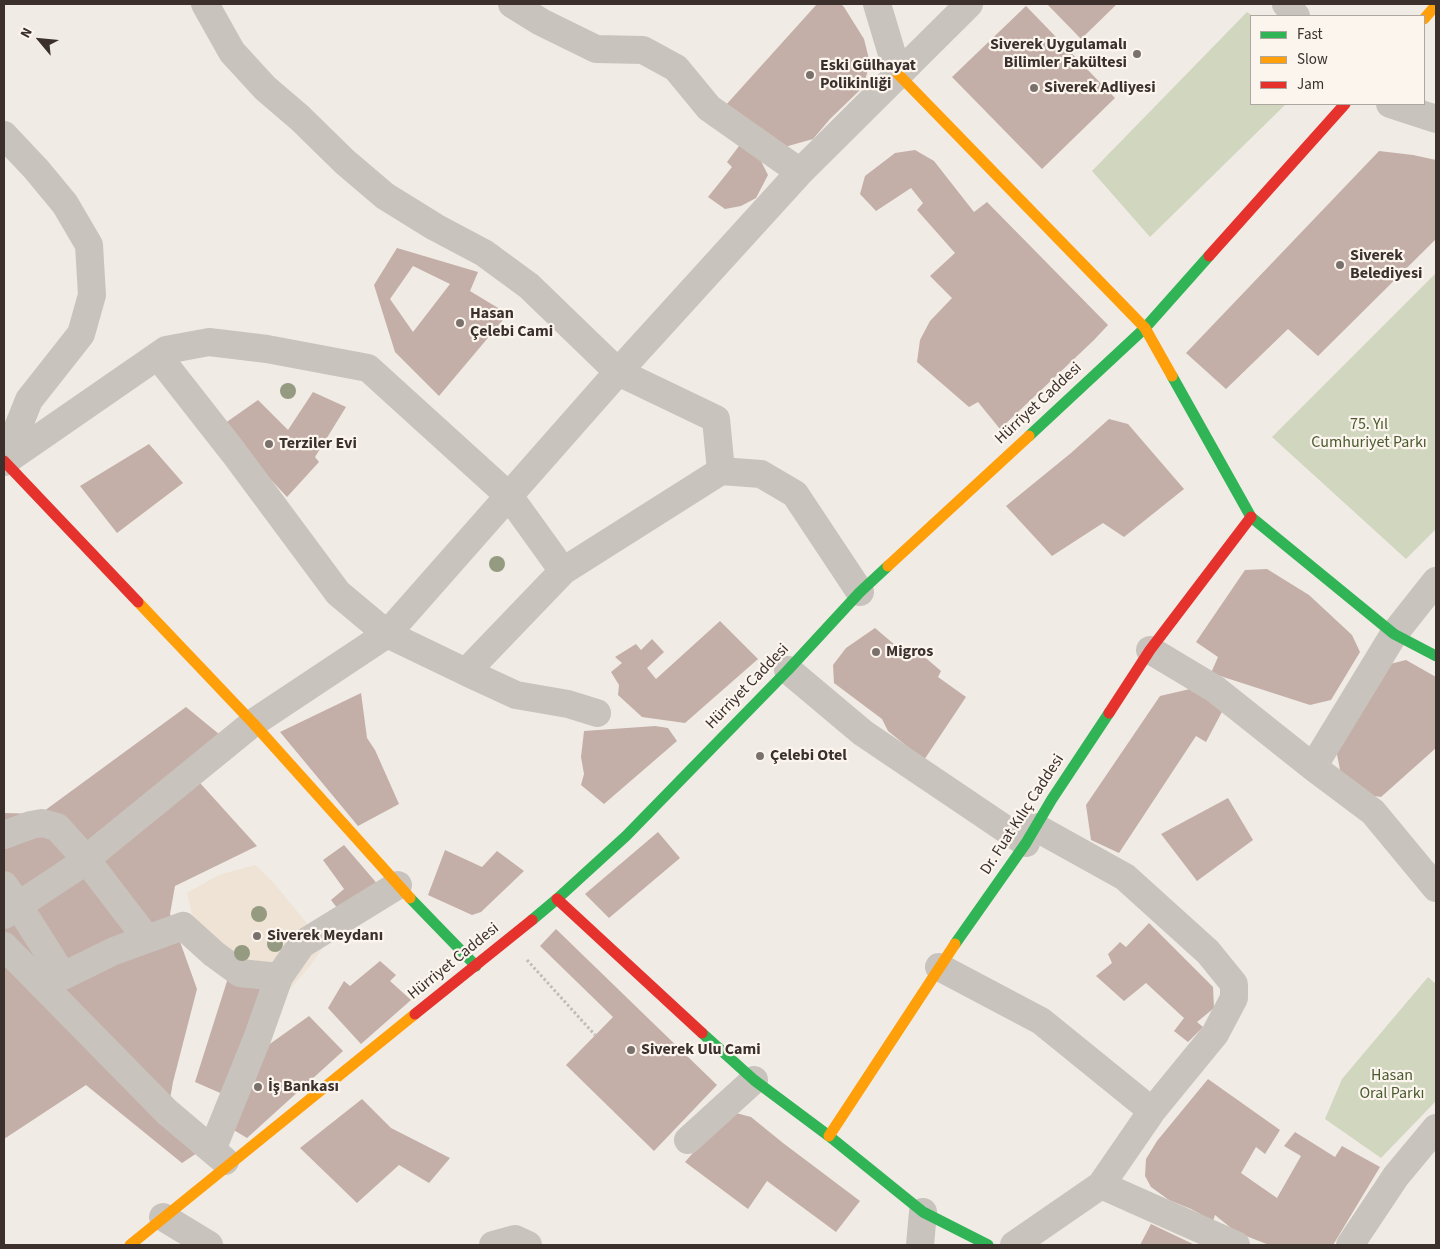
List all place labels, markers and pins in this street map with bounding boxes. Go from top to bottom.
place label: Siverek Uygulamalı Bilimler Fakültesi [990,35,1127,73]
marker: Siverek Uygulamalı Bilimler Fakültesi [1131,48,1143,60]
place label: Eski Gülhayat Polikinliği [820,56,916,94]
marker: Eski Gülhayat Polikinliği [804,69,816,81]
place label: Siverek Adliyesi [1044,78,1156,98]
marker: Siverek Adliyesi [1028,82,1040,94]
place label: Siverek Belediyesi [1350,246,1422,284]
marker: Siverek Belediyesi [1334,259,1346,271]
place label: Hasan Çelebi Cami [470,304,553,342]
marker: Hasan Çelebi Cami [454,317,466,329]
place label: Terziler Evi [279,434,357,454]
marker: Terziler Evi [263,438,275,450]
place label: Migros [886,642,933,662]
marker: Migros [870,646,882,658]
place label: Çelebi Otel [770,746,847,766]
marker: Çelebi Otel [754,750,766,762]
place label: Siverek Meydanı [267,926,383,946]
marker: Siverek Meydanı [251,930,263,942]
place label: Siverek Ulu Cami [641,1040,761,1060]
marker: Siverek Ulu Cami [625,1044,637,1056]
place label: İş Bankası [268,1077,339,1097]
marker: İş Bankası [252,1081,264,1093]

